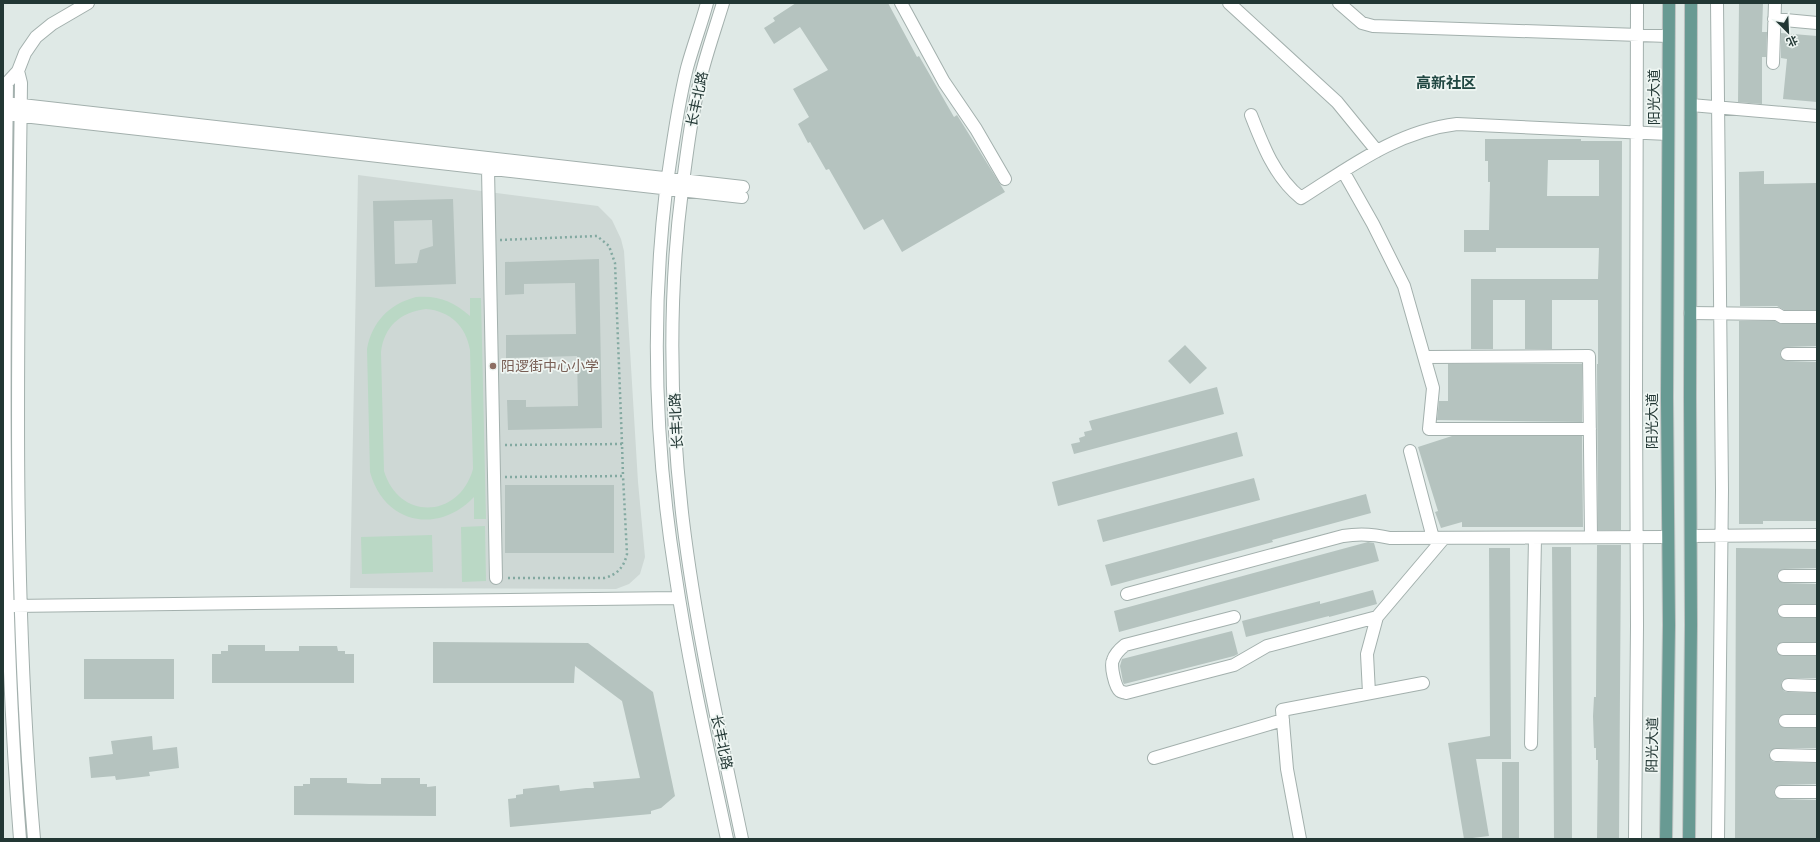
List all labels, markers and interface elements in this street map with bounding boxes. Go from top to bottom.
north arrow [1768,12,1808,52]
text: 北 [1784,33,1800,49]
street label: 阳光大道 [1646,69,1662,125]
street label: 长丰北路 [683,70,711,128]
district label: 高新社区 [1416,74,1476,92]
place label: 阳逻街中心小学 [501,358,599,374]
marker: 阳逻街中心小学 [488,361,498,371]
street label: 长丰北路 [667,393,685,449]
street label: 阳光大道 [1644,393,1660,449]
street label: 长丰北路 [708,713,736,771]
street label: 阳光大道 [1644,717,1660,773]

